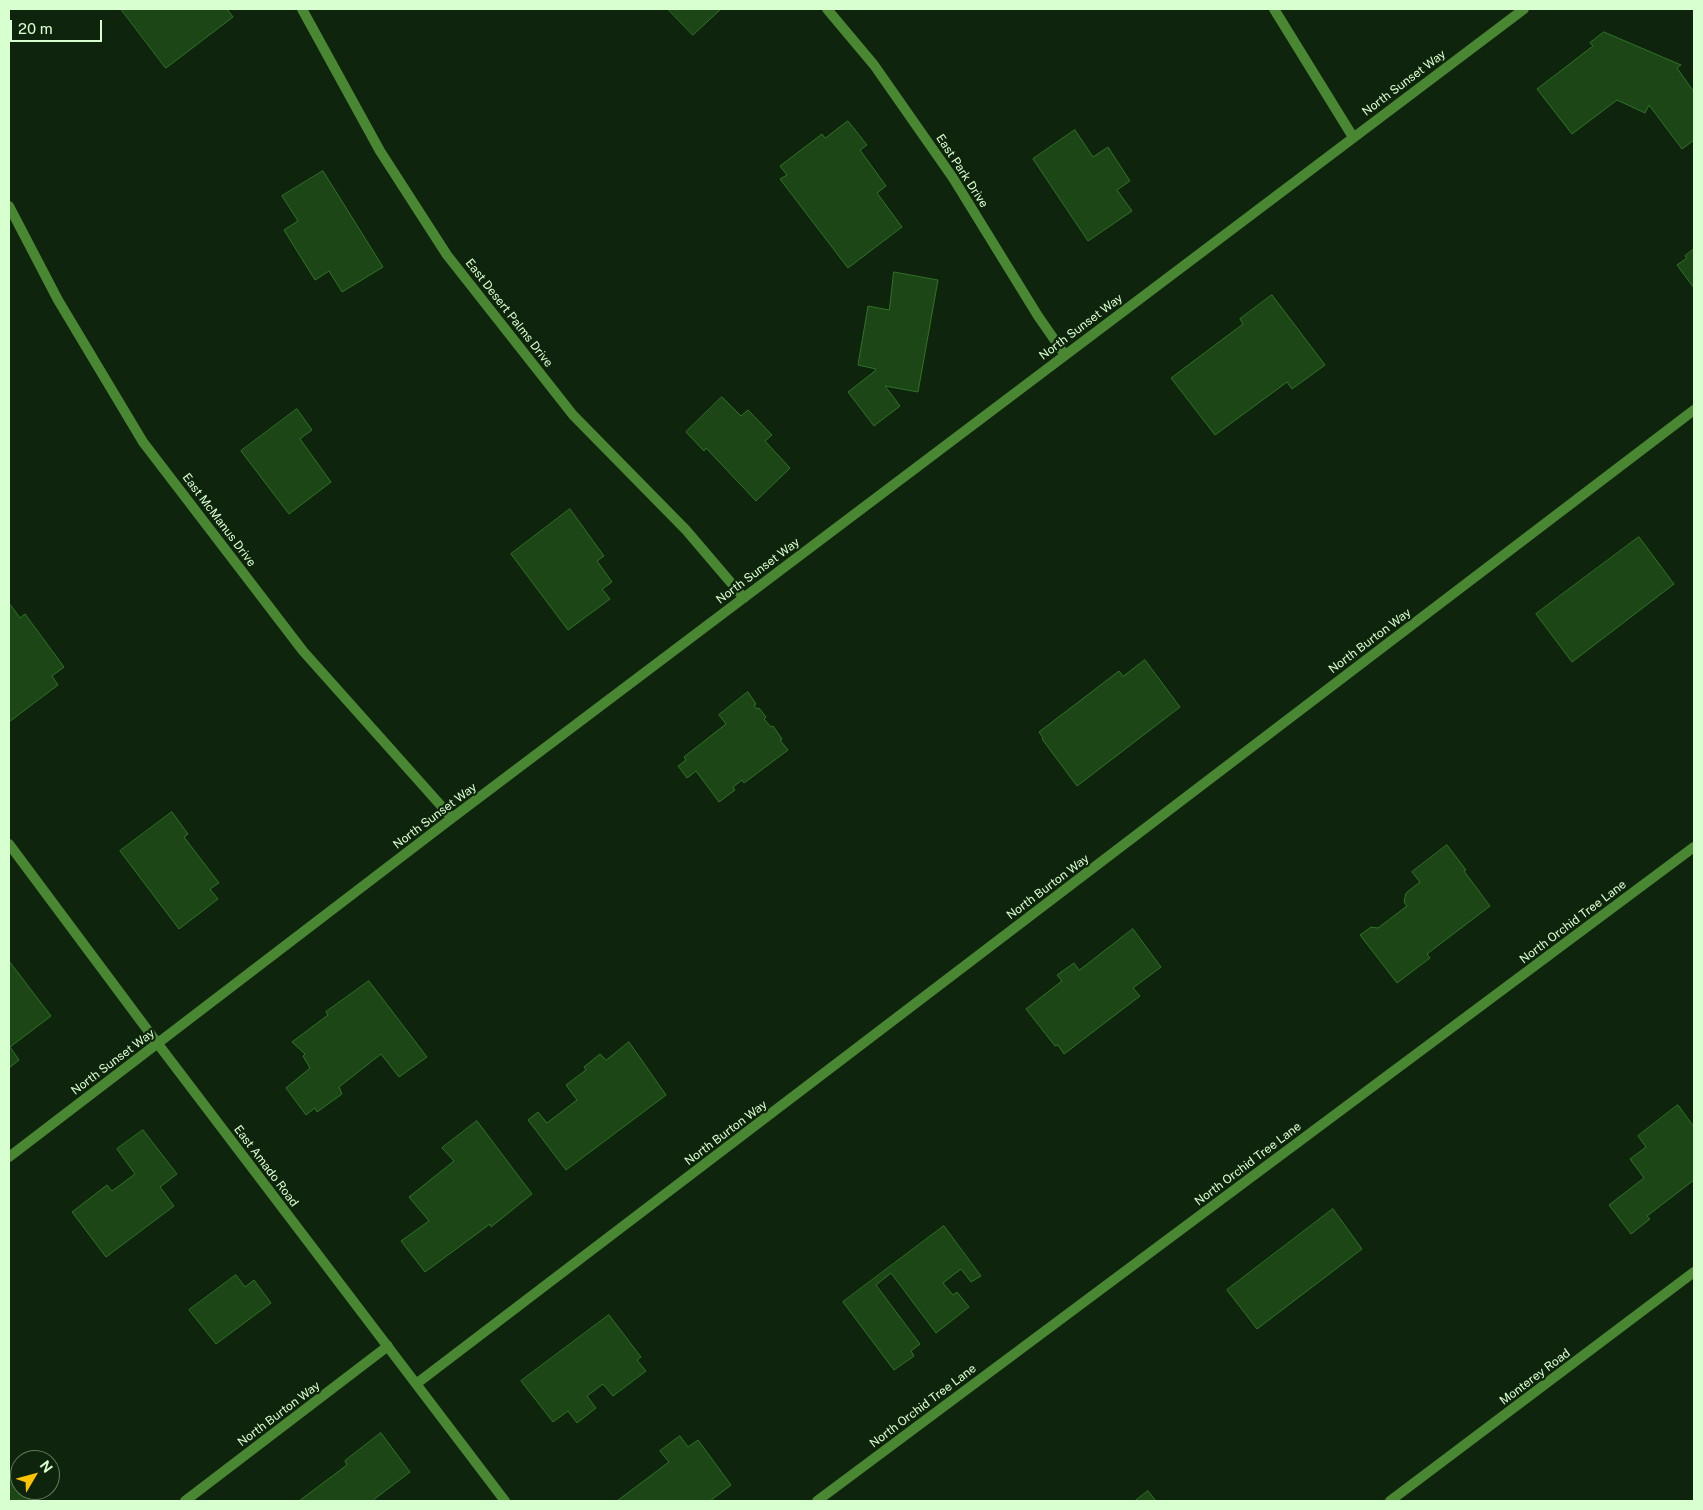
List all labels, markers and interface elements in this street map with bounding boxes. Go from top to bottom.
scale bar [12,10,105,42]
text: 20 m [18,20,53,37]
street label: North Sunset Way [1359,47,1449,119]
street label: East Park Drive [933,132,991,210]
street label: East Desert Palms Drive [462,256,556,370]
street label: North Sunset Way [1036,291,1126,363]
street label: East McManus Drive [179,470,259,570]
street label: North Sunset Way [713,535,803,607]
street label: North Burton Way [1326,605,1414,677]
street label: North Sunset Way [390,780,480,852]
street label: North Burton Way [1004,851,1092,923]
street label: North Orchid Tree Lane [1517,877,1629,967]
street label: North Sunset Way [68,1026,158,1098]
street label: North Burton Way [682,1097,770,1169]
street label: North Orchid Tree Lane [1192,1119,1304,1209]
street label: East Amado Road [231,1122,301,1210]
street label: Monterey Road [1497,1346,1573,1408]
street label: North Orchid Tree Lane [867,1361,979,1451]
street label: North Burton Way [235,1378,323,1450]
north arrow [10,1450,60,1500]
text: N [36,1457,56,1476]

